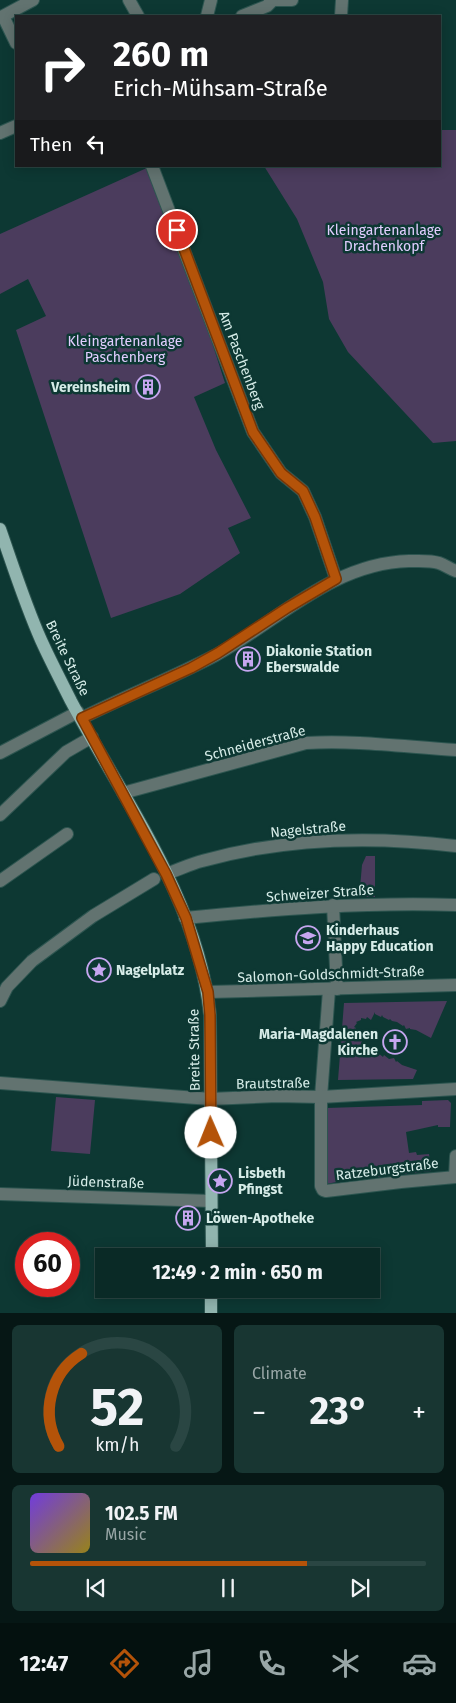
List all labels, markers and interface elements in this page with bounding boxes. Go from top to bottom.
text: 260 m [113,33,209,75]
icon: right [30,35,95,100]
text: Erich-Mühsam-Straße [113,75,328,102]
icon: left [82,130,110,158]
text: Then [30,133,72,156]
pin [156,209,198,251]
icon: arrive [163,216,191,244]
park label: Kleingartenanlage Drachenkopf [327,222,441,255]
street label: Am Paschenberg [215,308,268,413]
park label: Kleingartenanlage Paschenberg [68,333,182,366]
building icon: Vereinsheim [135,374,161,400]
place label: Vereinsheim [50,379,130,396]
street label: Breite Straße [42,617,93,699]
place label: Diakonie Station Eberswalde [266,643,372,676]
building icon: Diakonie Station Eberswalde [235,646,261,672]
street label: Schneiderstraße [203,722,307,765]
street label: Nagelstraße [270,818,347,841]
street label: Schweizer Straße [266,881,375,906]
place label: Kinderhaus Happy Education [326,922,434,955]
school or university icon: Kinderhaus Happy Education [295,925,321,951]
place icon: Nagelplatz [86,957,112,983]
place label: Nagelplatz [116,962,185,979]
street label: Salomon-Goldschmidt-Straße [237,963,425,986]
street label: Breite Straße [185,1009,204,1091]
place label: Maria-Magdalenen Kirche [259,1026,378,1059]
church icon: Maria-Magdalenen Kirche [382,1029,408,1055]
street label: Brautstraße [236,1074,310,1093]
position arrow [184,1106,236,1158]
street label: Ratzeburgstraße [335,1155,439,1184]
place label: Lisbeth Pfingst [238,1165,285,1198]
place icon: Lisbeth Pfingst [207,1168,233,1194]
street label: Jüdenstraße [67,1173,145,1192]
building icon: Löwen-Apotheke [175,1205,201,1231]
place label: Löwen-Apotheke [206,1210,314,1227]
speed limit sign: 60 [15,1232,80,1297]
text: 12:49 · 2 min · 650 m [152,1261,323,1284]
text: Climate [252,1364,307,1383]
text: 52 [90,1376,144,1439]
text: 23° [310,1388,369,1434]
text: − [252,1396,266,1429]
text: + [412,1396,426,1429]
text: km/h [95,1434,139,1456]
text: 102.5 FM [105,1502,178,1525]
text: Music [105,1525,146,1544]
icon: previous [82,1574,110,1602]
icon: pause [214,1574,242,1602]
icon: next [346,1574,374,1602]
icon: directions [107,1646,142,1681]
icon: music [181,1646,216,1681]
icon: phone [254,1646,289,1681]
icon: climate [328,1646,363,1681]
icon: car [402,1646,437,1681]
text: 12:47 [19,1650,68,1677]

